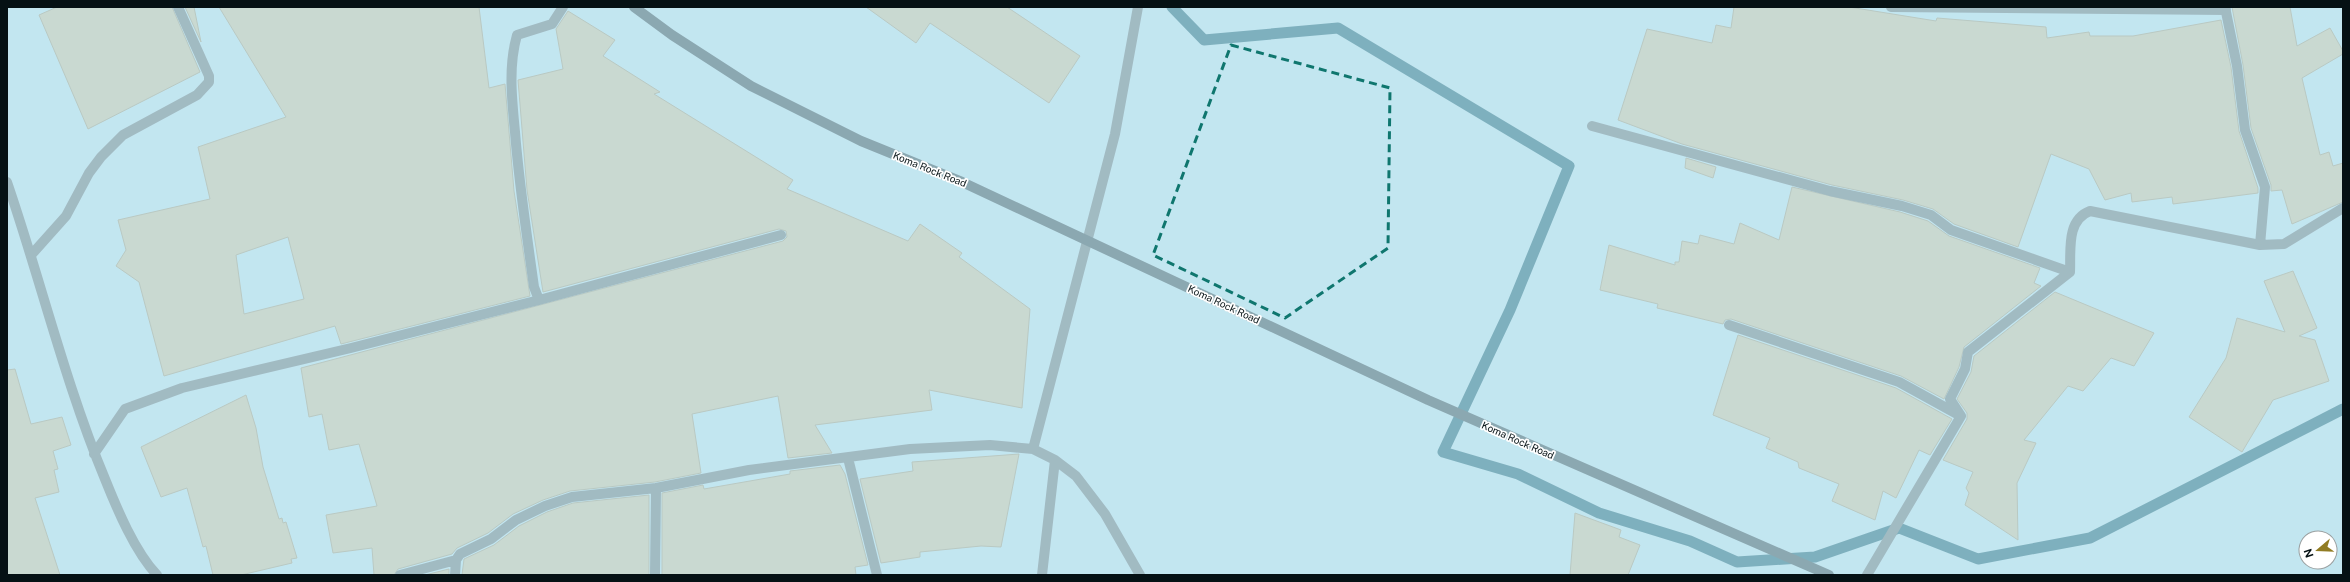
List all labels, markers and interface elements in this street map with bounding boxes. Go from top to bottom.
street label: Koma Rock Road [892,149,968,189]
street label: Koma Rock Road [1186,282,1262,326]
street label: Koma Rock Road [1480,419,1556,461]
north arrow [2298,530,2338,570]
text: N [2301,547,2316,559]

